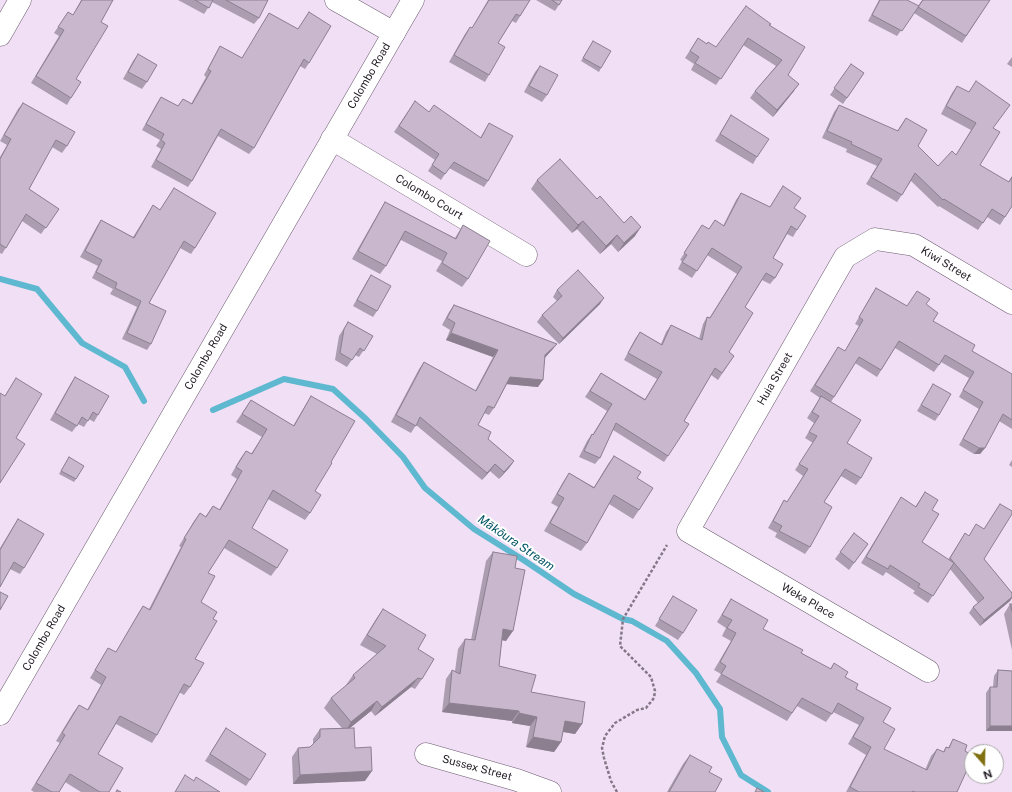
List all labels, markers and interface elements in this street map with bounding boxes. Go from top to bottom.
street label: Colombo Road [345,41,393,111]
street label: Colombo Court [393,172,465,222]
street label: Kiwi Street [918,244,974,284]
street label: Colombo Road [182,322,230,392]
street label: Huia Street [755,350,795,408]
water label: Mākōura Stream [475,512,557,574]
street label: Weka Place [779,580,837,622]
street label: Colombo Road [20,603,68,673]
north arrow [964,744,1004,784]
street label: Sussex Street [441,752,513,784]
text: N [982,767,994,781]

